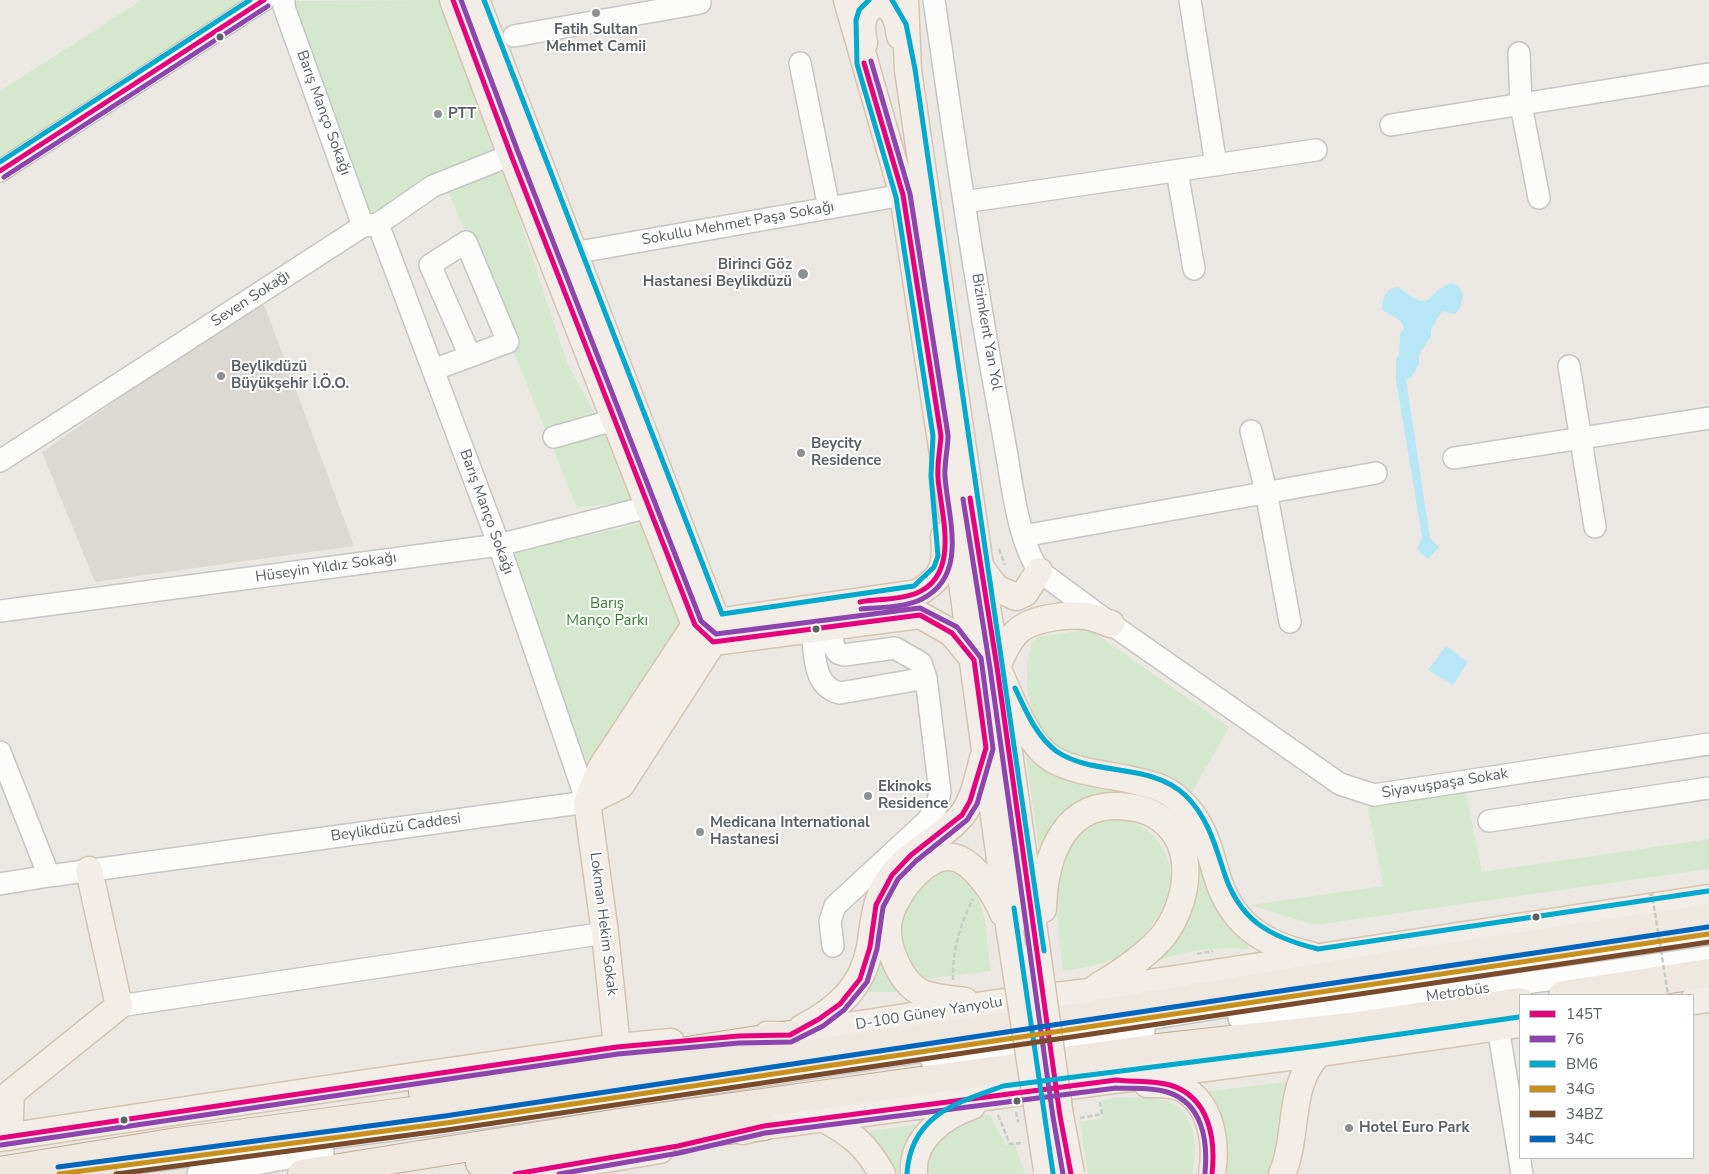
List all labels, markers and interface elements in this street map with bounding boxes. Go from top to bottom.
marker: Fatih Sultan Mehmet Camii [590,7,602,19]
place label: Fatih Sultan Mehmet Camii [546,21,646,56]
unlabelled marker [215,32,225,42]
street label: Barış Manço Sokağı [292,48,354,178]
place label: PTT [448,105,476,123]
marker: PTT [432,108,444,120]
street label: Sokullu Mehmet Paşa Sokağı [640,198,836,250]
place label: Birinci Göz Hastanesi Beylikdüzü [643,256,792,291]
street label: Seven Sokağı [208,267,294,331]
marker: Birinci Göz Hastanesi Beylikdüzü [796,267,810,281]
street label: Bizimkent Yan Yol [967,272,1005,392]
place label: Beylikdüzü Büyükşehir İ.Ö.O. [231,358,349,393]
marker: Beylikdüzü Büyükşehir İ.Ö.O. [215,370,227,382]
place label: Beycity Residence [811,435,881,470]
street label: Barış Manço Sokağı [455,447,517,577]
marker: Beycity Residence [795,447,807,459]
street label: Hüseyin Yıldız Sokağı [254,549,398,587]
park label: Barış Manço Parkı [566,595,648,630]
unlabelled marker [811,624,821,634]
street label: Siyavuşpaşa Sokak [1381,765,1509,803]
place label: Ekinoks Residence [878,778,948,813]
marker: Ekinoks Residence [862,790,874,802]
street label: Beylikdüzü Caddesi [330,810,462,846]
place label: Medicana International Hastanesi [710,814,870,849]
marker: Medicana International Hastanesi [694,826,706,838]
street label: Lokman Hekim Sokak [585,851,621,997]
unlabelled marker [1531,912,1541,922]
street label: Metrobüs [1425,980,1491,1006]
street label: D-100 Güney Yanyolu [854,993,1004,1035]
legend [1519,994,1694,1159]
text: 145T [1566,1004,1602,1024]
text: 76 [1566,1029,1584,1049]
text: BM6 [1566,1054,1598,1074]
text: 34G [1566,1079,1595,1099]
unlabelled marker [1012,1096,1022,1106]
text: 34BZ [1566,1104,1603,1124]
unlabelled marker [119,1115,129,1125]
place label: Hotel Euro Park [1359,1119,1469,1137]
marker: Hotel Euro Park [1343,1122,1355,1134]
text: 34C [1566,1129,1594,1149]

